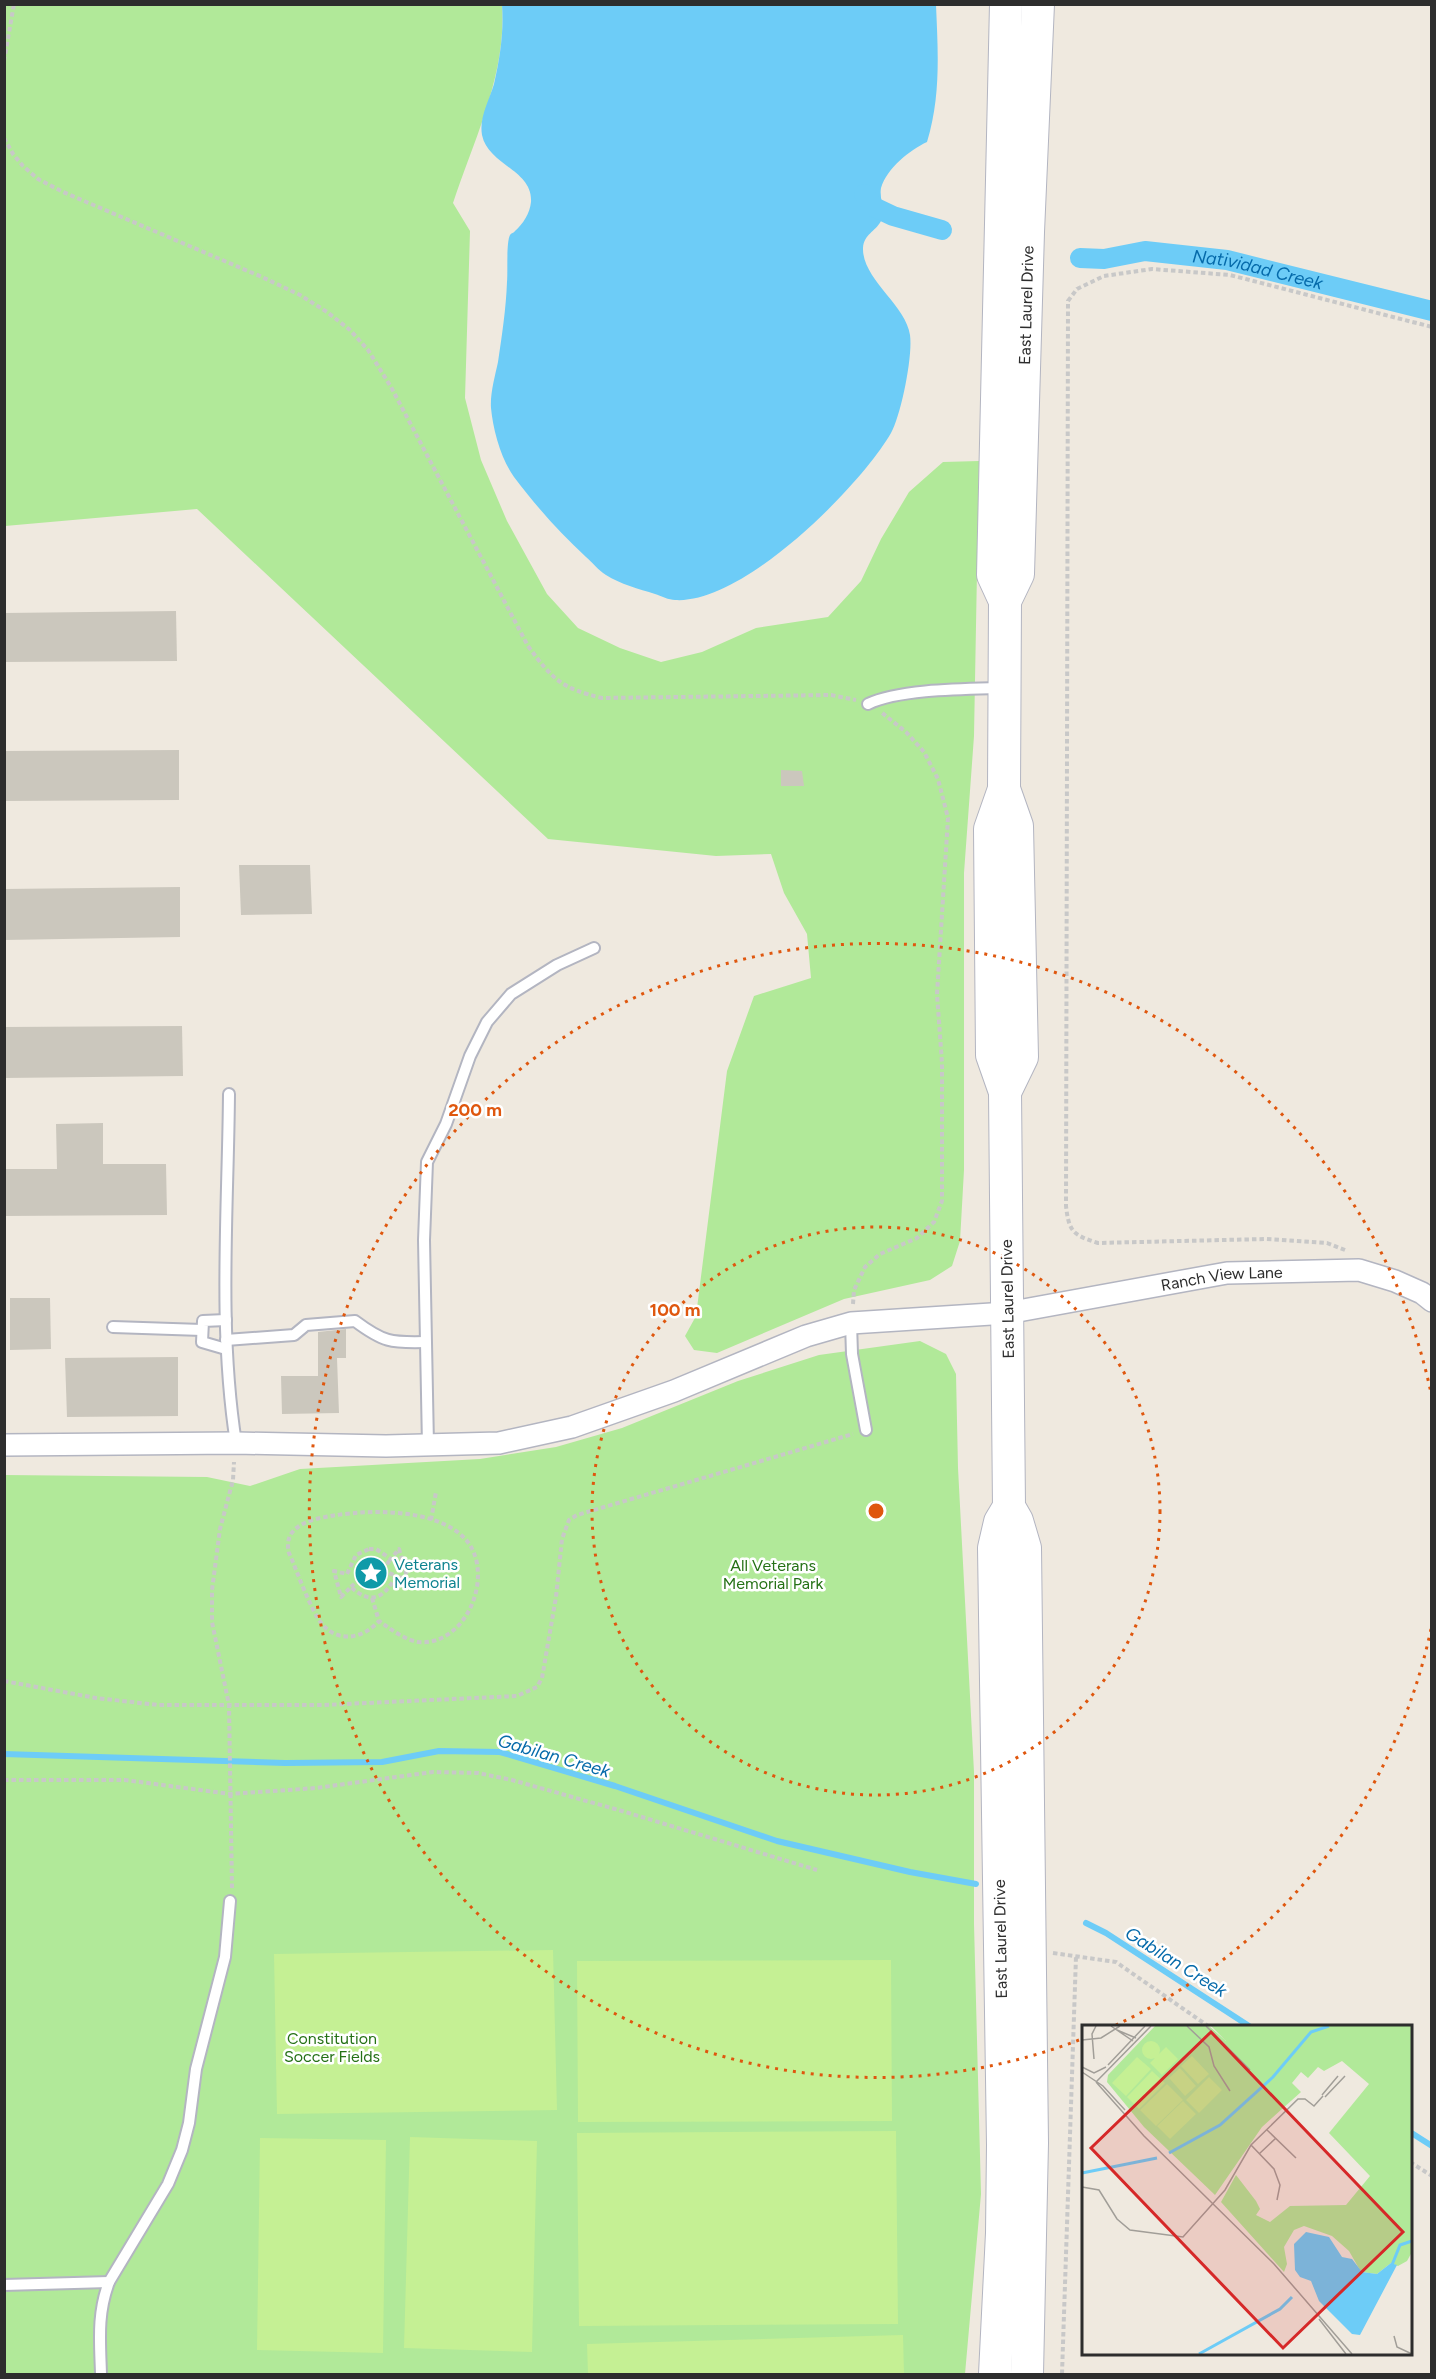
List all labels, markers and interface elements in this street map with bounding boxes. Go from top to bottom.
street label: East Laurel Drive [1015,245,1038,365]
water label: Natividad Creek [1191,245,1326,295]
text: 200 m [448,1099,502,1121]
street label: East Laurel Drive [997,1239,1018,1359]
street label: Ranch View Lane [1159,1263,1283,1295]
text: 100 m [650,1299,700,1321]
centre of rings [866,1501,886,1521]
place icon: Veterans Memorial [353,1555,389,1591]
place label: Veterans Memorial [394,1555,460,1592]
park label: All Veterans Memorial Park [723,1556,823,1593]
water label: Gabilan Creek [495,1729,614,1783]
street label: East Laurel Drive [990,1879,1011,1999]
water label: Gabilan Creek [1121,1922,1232,2003]
inset map [1082,2025,1412,2355]
park label: Constitution Soccer Fields [284,2029,380,2066]

